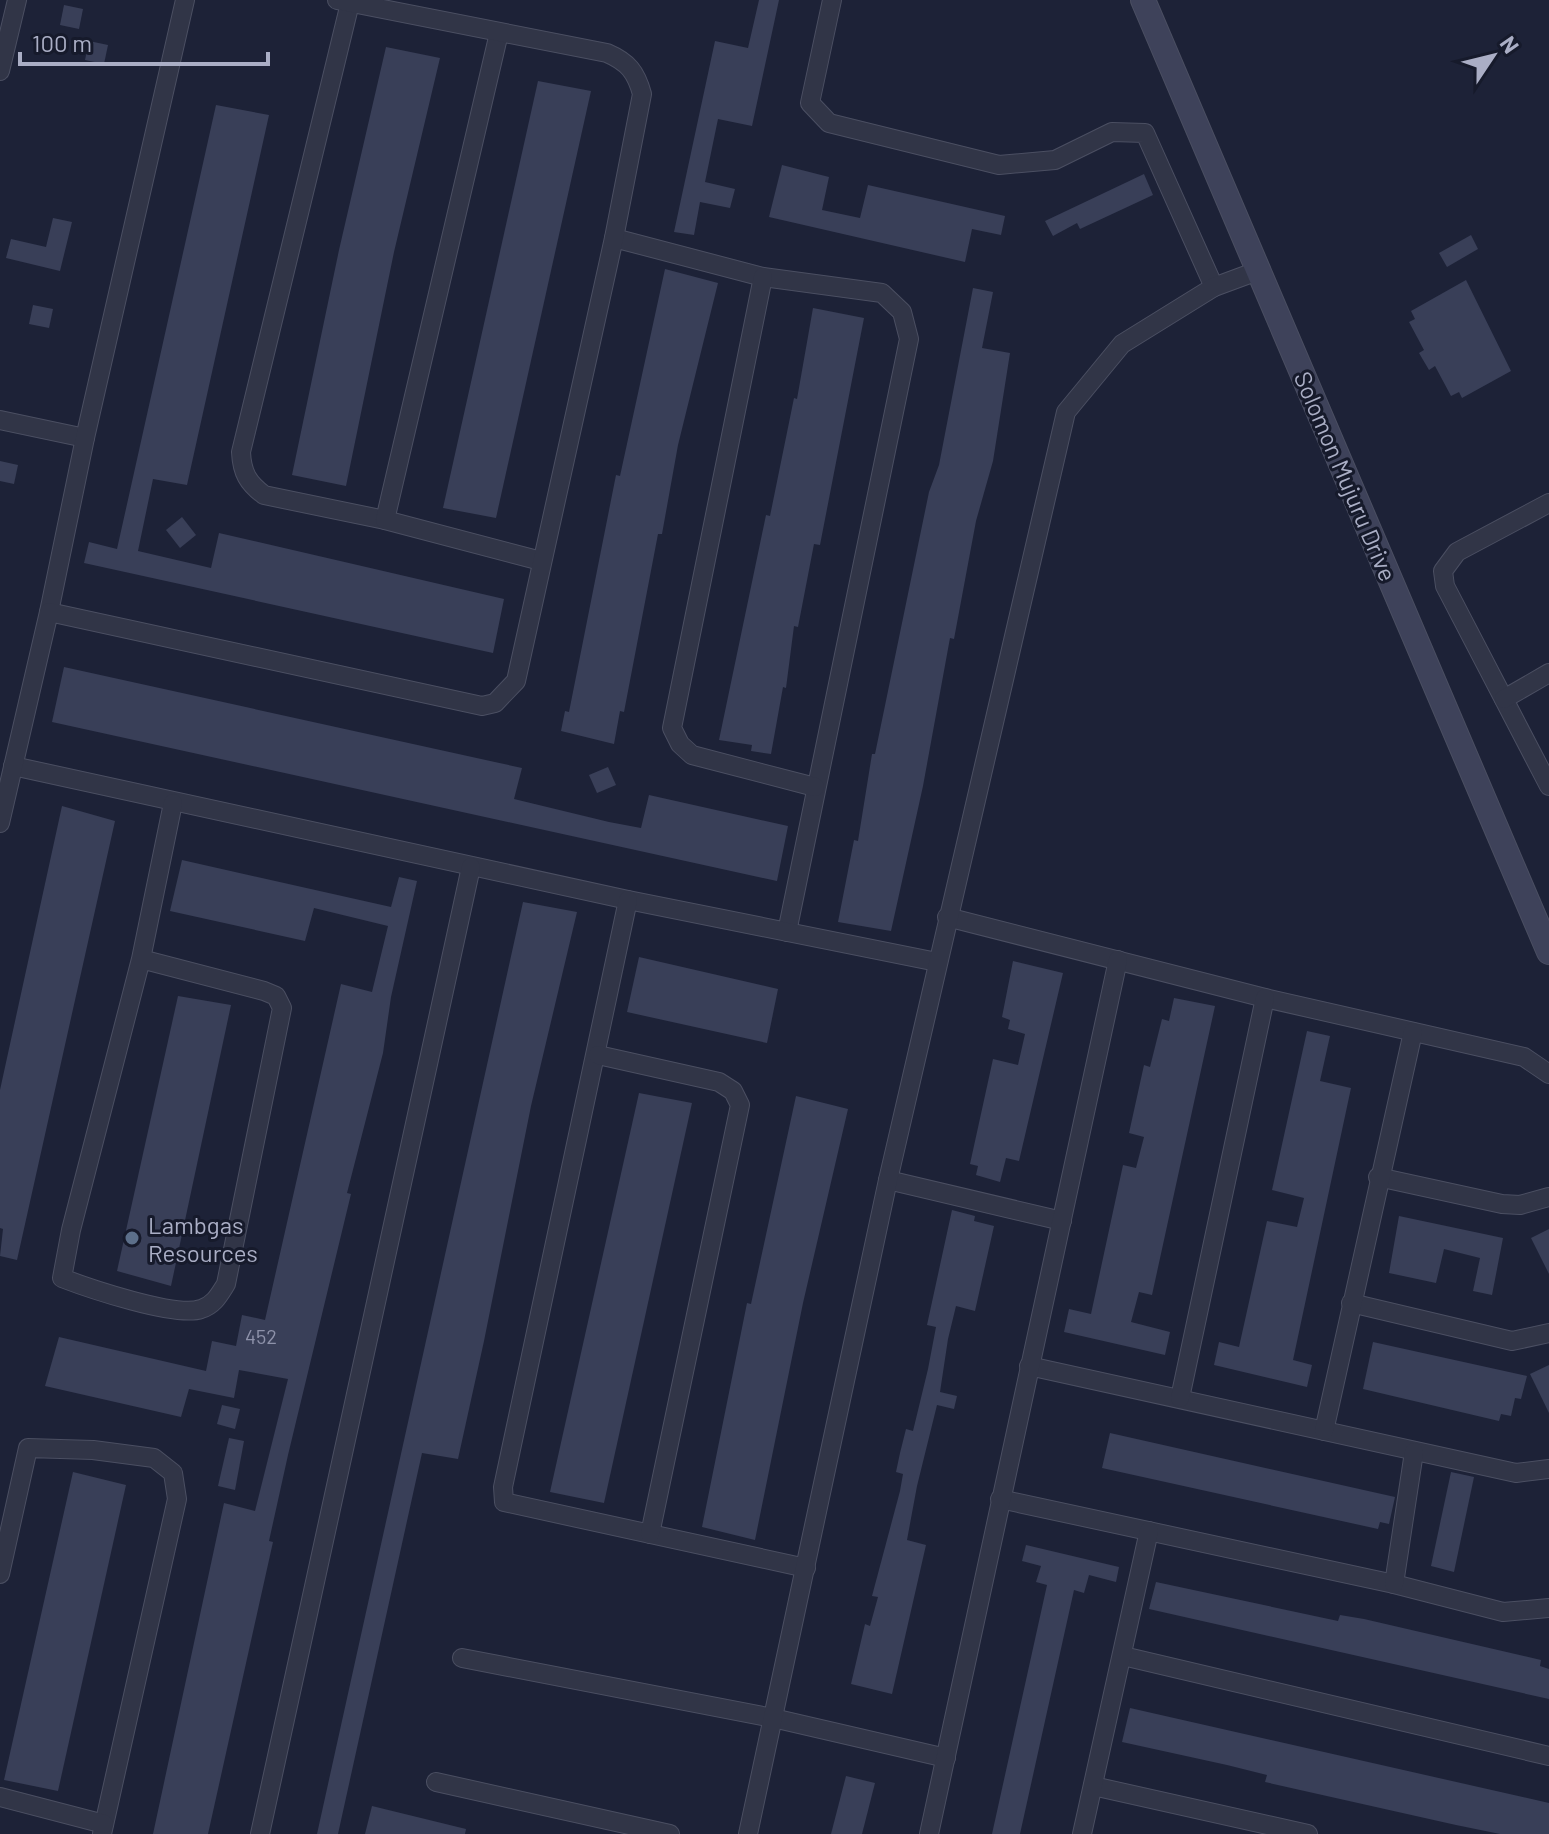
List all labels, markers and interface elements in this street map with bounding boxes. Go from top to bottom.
scale bar [20,16,268,66]
north arrow [1453,16,1533,96]
text: 100 m [32,28,92,57]
text: N [1495,31,1525,57]
street label: Solomon Mujuru Drive [1289,367,1403,585]
place label: Lambgas Resources [148,1210,258,1267]
marker: Lambgas Resources [123,1229,141,1247]
house number: 452 [245,1324,277,1348]

